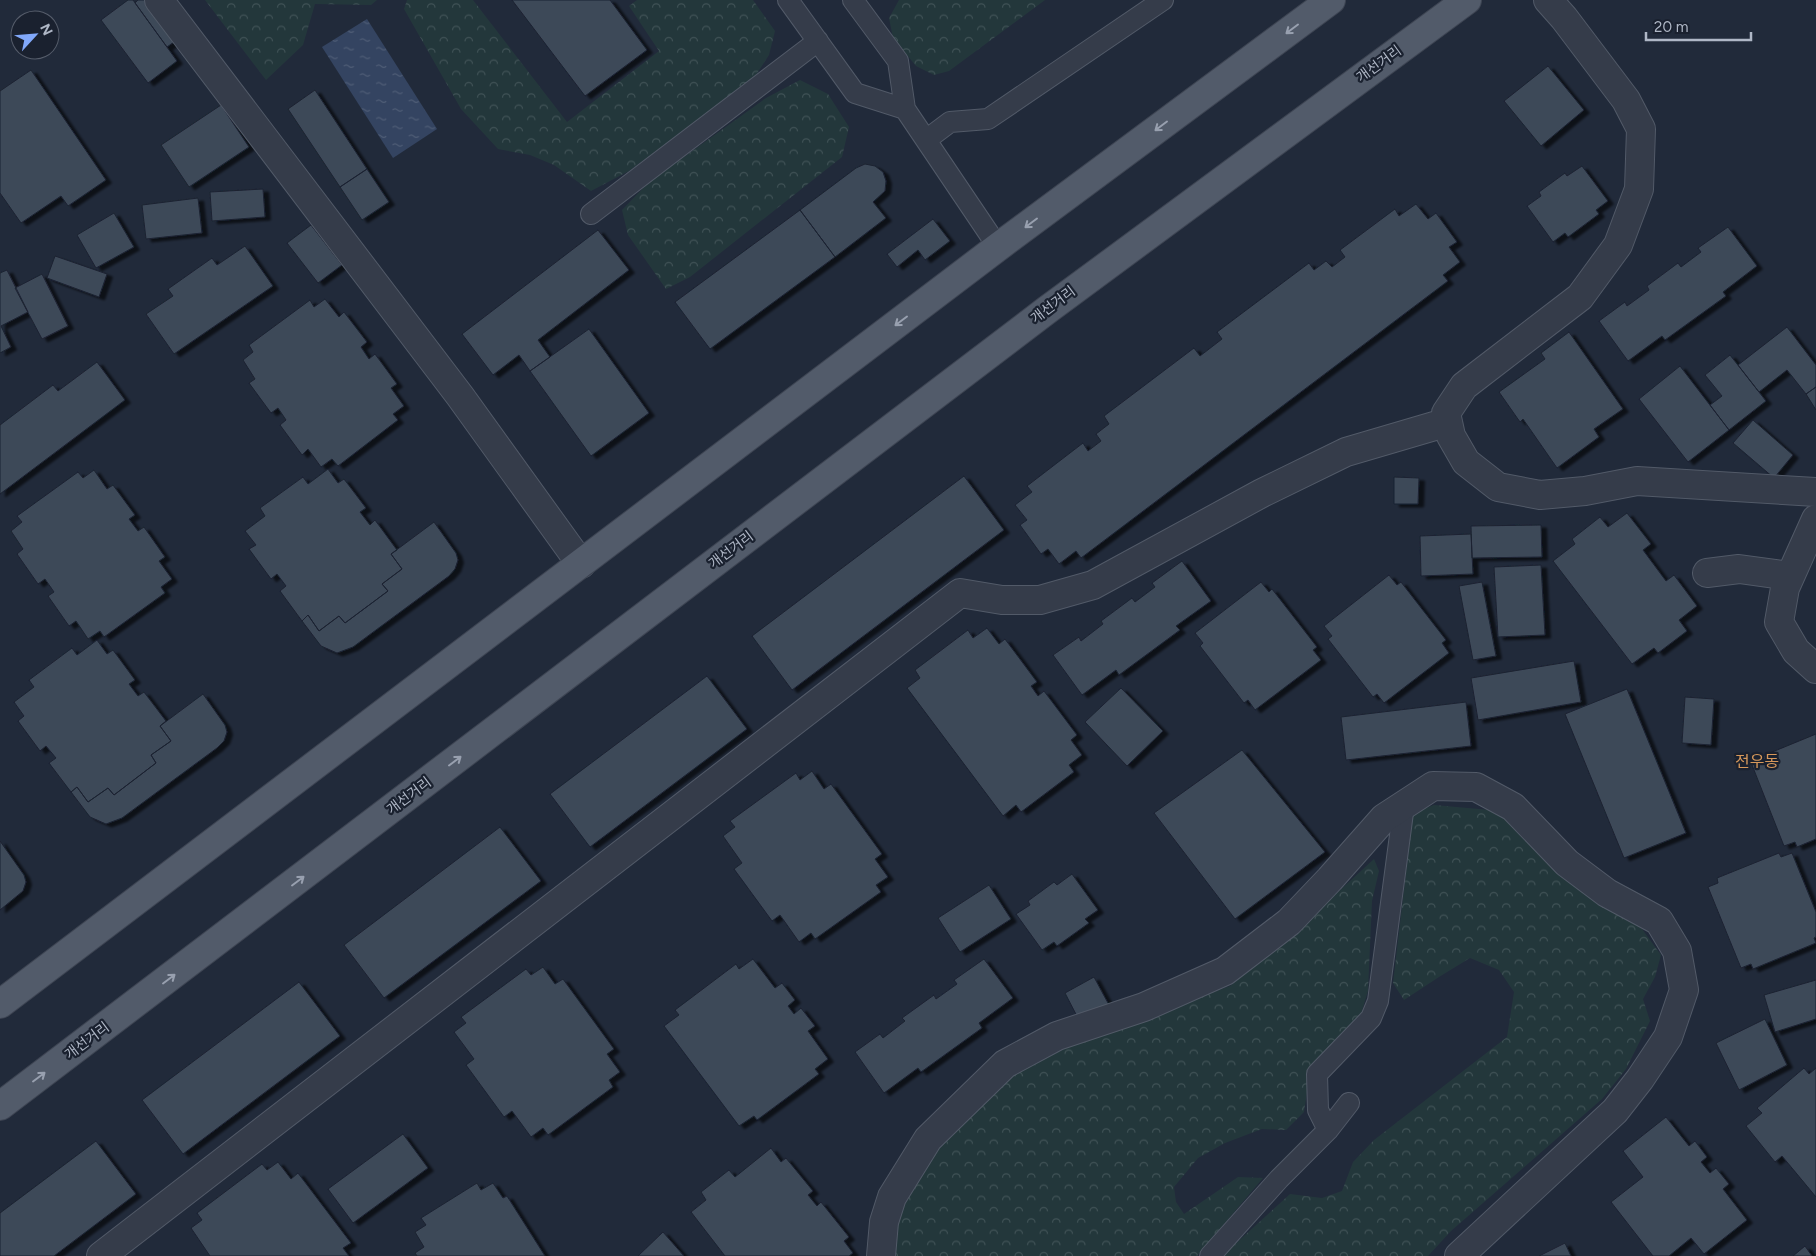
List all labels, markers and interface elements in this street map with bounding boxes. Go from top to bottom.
north arrow [10,10,60,60]
scale bar [1646,10,1751,42]
text: 20 m [1654,18,1688,36]
text: N [36,21,56,38]
one-way arrow [1285,24,1299,34]
street label: 개선거리 [1353,42,1405,86]
one-way arrow [1154,121,1168,131]
one-way arrow [1024,218,1038,228]
street label: 개선거리 [1027,283,1079,327]
one-way arrow [894,316,908,326]
street label: 개선거리 [705,528,757,572]
district label: 전우동 [1735,752,1779,771]
one-way arrow [448,756,462,766]
street label: 개선거리 [383,774,435,818]
one-way arrow [291,876,305,886]
one-way arrow [162,974,175,985]
street label: 개선거리 [61,1019,113,1063]
one-way arrow [32,1072,46,1082]

